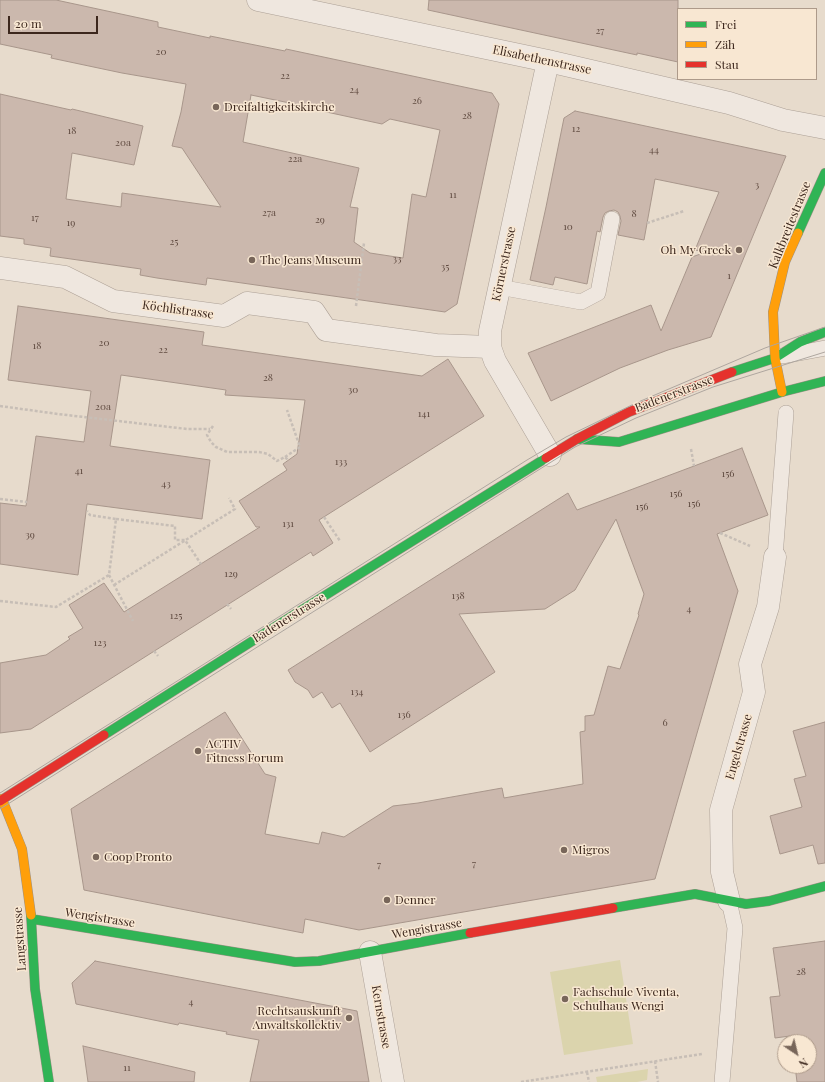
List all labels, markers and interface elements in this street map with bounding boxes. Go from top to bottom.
scale bar [10,8,100,34]
legend [677,8,817,80]
text: 20 m [15,15,42,31]
text: Frei [715,16,737,32]
house number: 27 [596,25,604,37]
text: Zäh [715,36,735,52]
street label: Elisabethenstrasse [491,42,593,78]
house number: 20 [156,46,166,58]
text: Stau [715,56,739,72]
house number: 22 [280,70,290,82]
house number: 24 [349,84,359,96]
house number: 26 [412,95,422,107]
place label: Dreifaltigkeitskirche [224,100,334,114]
marker: Dreifaltigkeitskirche [211,102,221,112]
house number: 28 [462,110,472,122]
house number: 12 [572,123,580,135]
house number: 18 [68,125,76,137]
house number: 20a [115,137,131,149]
house number: 44 [649,144,659,156]
house number: 22a [288,153,302,165]
house number: 3 [755,179,759,191]
street label: Kalkbreitestrasse [766,179,814,271]
house number: 11 [449,189,457,201]
house number: 27a [262,207,276,219]
house number: 8 [631,208,637,220]
house number: 17 [31,212,39,224]
house number: 29 [315,214,325,226]
house number: 19 [67,217,75,229]
house number: 10 [563,221,573,233]
street label: Körnerstrasse [489,225,519,303]
house number: 25 [170,236,178,248]
place label: Oh My Greek [661,243,731,257]
marker: Oh My Greek [734,245,744,255]
place label: The Jeans Museum [260,253,361,267]
house number: 33 [392,253,402,265]
marker: The Jeans Museum [247,255,257,265]
house number: 35 [441,261,449,273]
house number: 1 [727,270,731,282]
street label: Köchlistrasse [141,298,215,322]
house number: 20 [99,337,109,349]
house number: 18 [33,340,41,352]
house number: 22 [158,344,168,356]
house number: 28 [263,372,273,384]
street label: Badenerstrasse [633,372,715,416]
house number: 30 [348,384,358,396]
house number: 20a [95,401,111,413]
house number: 141 [418,408,430,420]
house number: 133 [335,456,347,468]
house number: 41 [75,465,83,477]
house number: 156 [722,468,734,480]
house number: 43 [161,478,171,490]
house number: 156 [670,488,682,500]
house number: 156 [688,498,700,510]
house number: 156 [636,501,648,513]
house number: 131 [282,518,294,530]
house number: 39 [25,529,35,541]
house number: 129 [224,568,238,580]
street label: Badenerstrasse [250,590,328,646]
house number: 138 [451,590,465,602]
house number: 4 [687,603,691,615]
house number: 125 [170,610,182,622]
house number: 123 [94,637,106,649]
house number: 134 [351,686,363,698]
house number: 136 [397,709,411,721]
street label: Engelstrasse [723,712,755,782]
house number: 6 [662,717,668,729]
place label: ACTIV Fitness Forum [206,737,284,765]
marker: ACTIV Fitness Forum [193,746,203,756]
place label: Migros [572,843,609,857]
marker: Migros [559,845,569,855]
place label: Coop Pronto [104,850,172,864]
marker: Coop Pronto [91,852,101,862]
house number: 7 [472,858,476,870]
house number: 7 [377,859,381,871]
place label: Denner [395,893,435,907]
marker: Denner [382,895,392,905]
street label: Wengistrasse [64,905,136,931]
street label: Langstrasse [11,907,29,971]
street label: Wengistrasse [391,916,463,942]
house number: 28 [796,966,806,978]
street label: Kernstrasse [368,984,394,1050]
place label: Fachschule Viventa, Schulhaus Wengi [573,985,679,1013]
marker: Fachschule Viventa, Schulhaus Wengi [560,994,570,1004]
house number: 4 [189,996,193,1008]
place label: Rechtsauskunft Anwaltskollektiv [252,1004,341,1032]
marker: Rechtsauskunft Anwaltskollektiv [344,1013,354,1023]
north arrow [777,1034,817,1074]
text: N [796,1055,811,1072]
house number: 11 [123,1062,131,1074]

